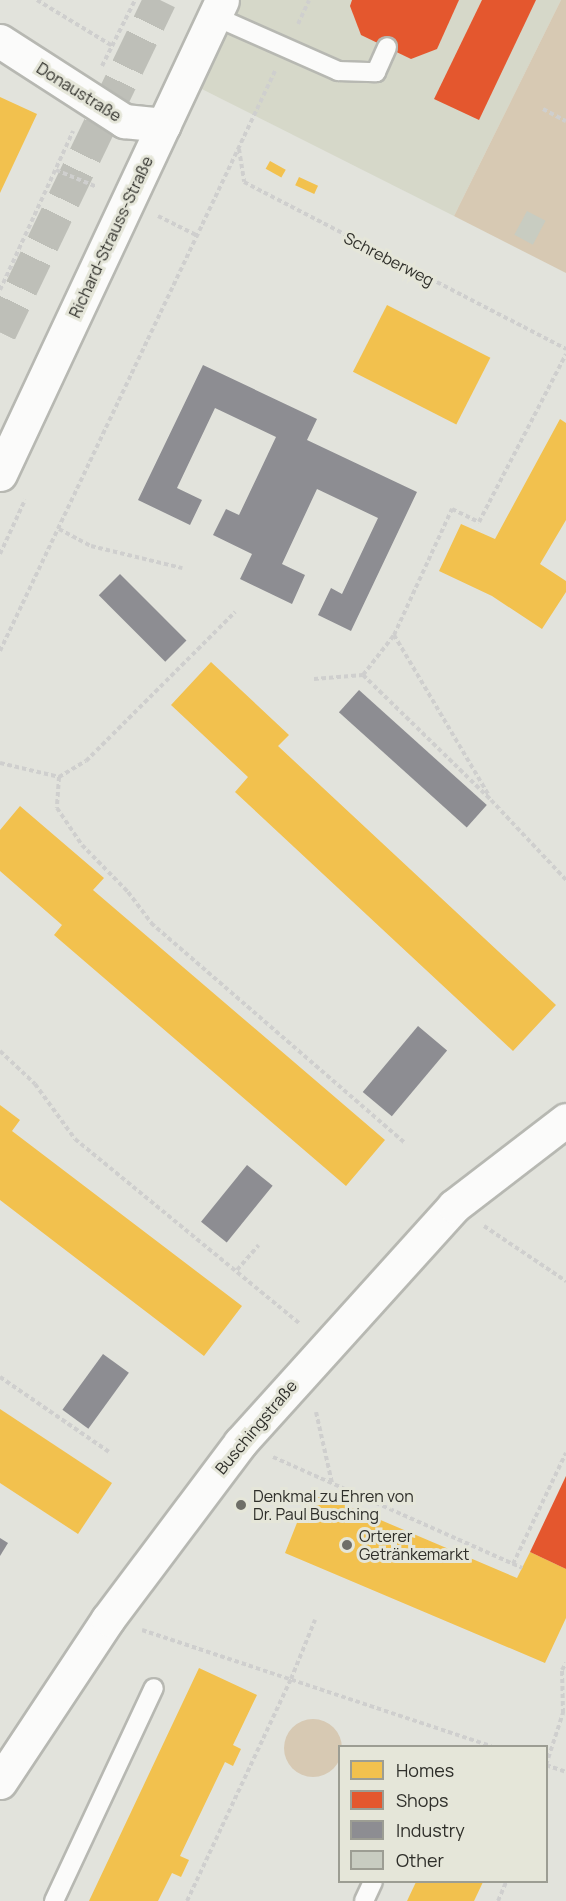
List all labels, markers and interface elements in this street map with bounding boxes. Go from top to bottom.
street label: Donaustraße [33,58,125,126]
street label: Richard-Strauss-Straße [65,153,157,321]
street label: Schreberweg [341,228,437,290]
street label: Buschingstraße [211,1376,301,1478]
place label: Denkmal zu Ehren von Dr. Paul Busching [253,1486,414,1524]
marker: Denkmal zu Ehren von Dr. Paul Busching [234,1498,248,1512]
place label: Orterer Getränkemarkt [359,1526,469,1564]
marker: Orterer Getränkemarkt [340,1538,354,1552]
legend [338,1745,548,1883]
text: Homes [396,1758,454,1782]
text: Shops [396,1788,448,1812]
text: Industry [396,1818,465,1842]
text: Other [396,1848,444,1872]

